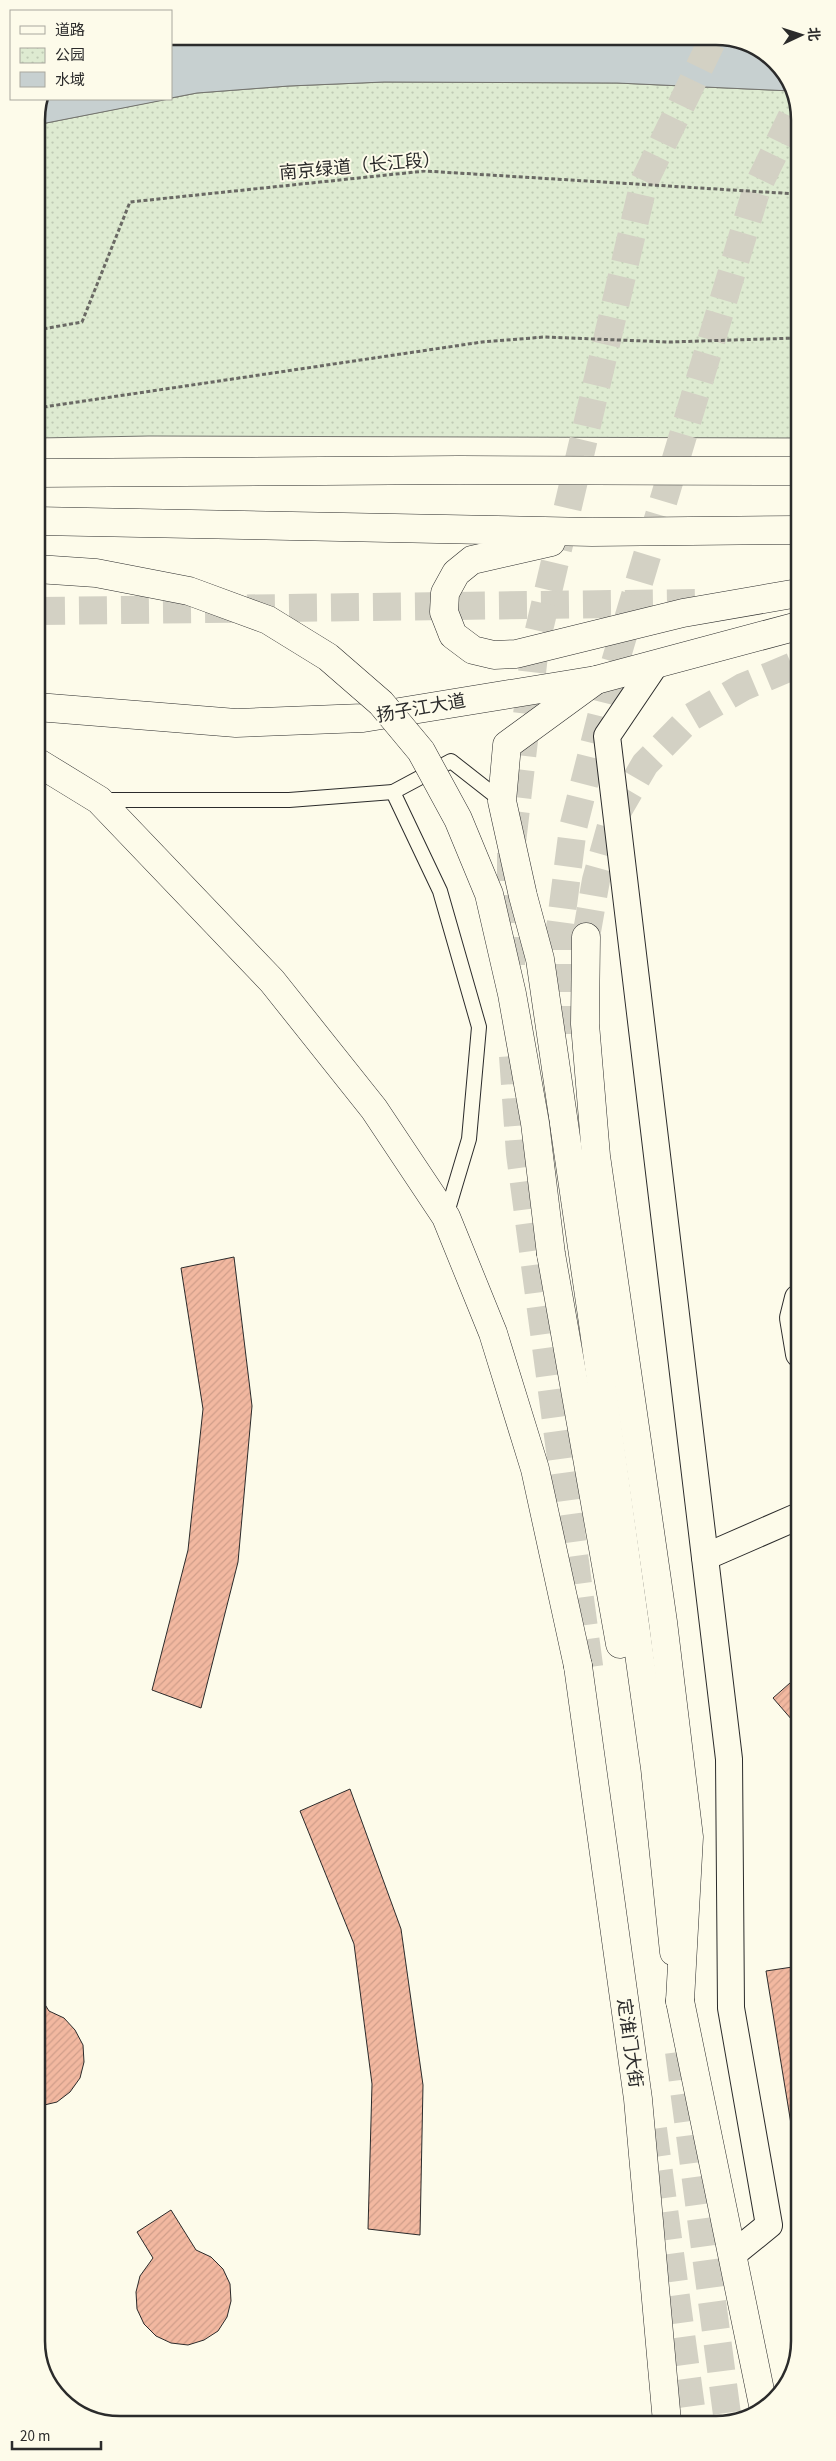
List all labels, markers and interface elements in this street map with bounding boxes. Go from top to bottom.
legend [10,10,172,100]
north arrow [776,10,826,60]
text: 道路 [55,20,85,41]
text: 北 [803,26,823,42]
text: 公园 [55,45,85,66]
text: 水域 [55,70,85,91]
street label: 南京绿道（长江段） [278,147,442,186]
street label: 扬子江大道 [375,688,468,729]
street label: 定淮门大街 [611,1997,648,2089]
scale bar [12,2418,101,2450]
text: 20 m [20,2426,50,2447]

